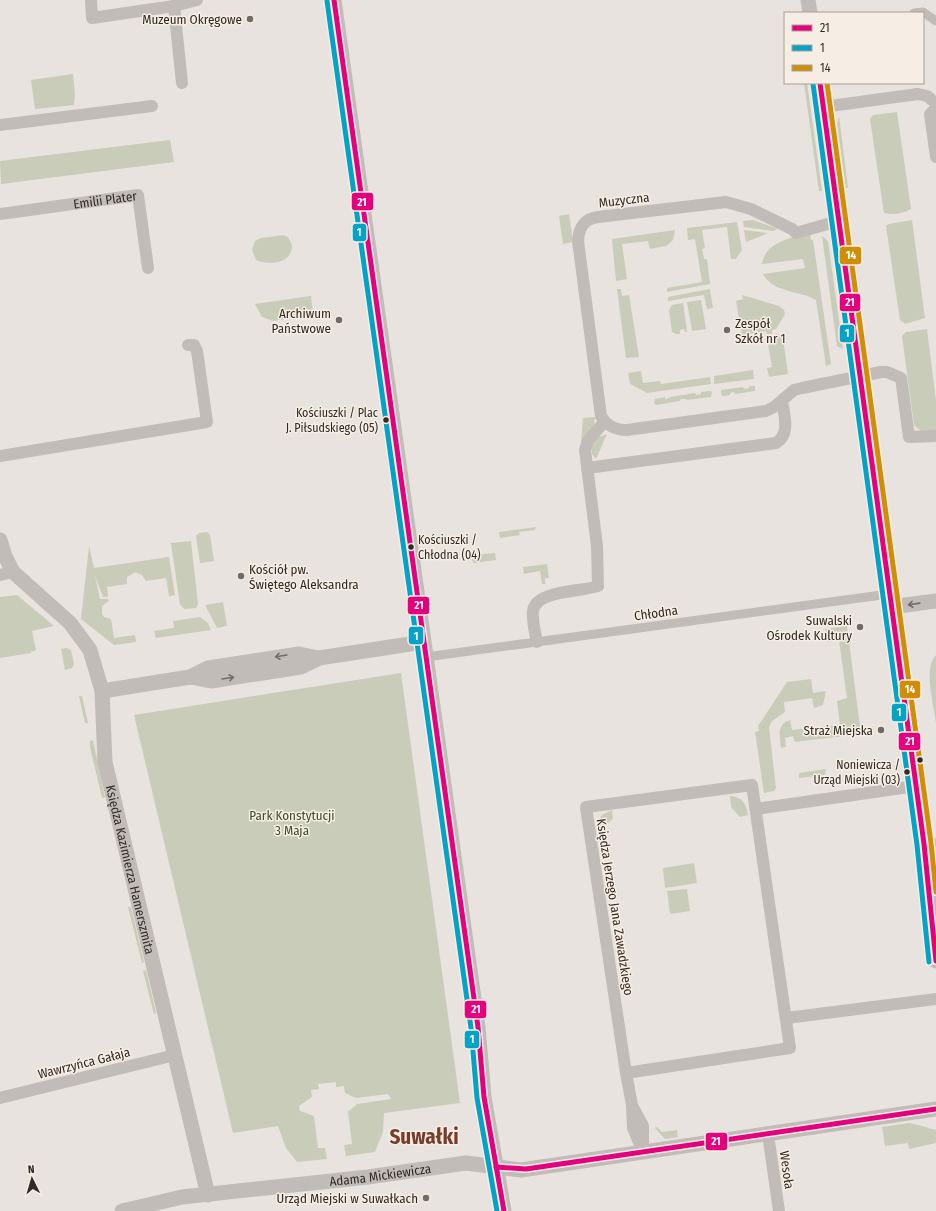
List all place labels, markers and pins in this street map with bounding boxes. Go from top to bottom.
place label: Muzeum Okręgowe [142,12,242,27]
marker: Muzeum Okręgowe [245,14,255,24]
place label: Archiwum Państwowe [272,306,331,336]
marker: Archiwum Państwowe [334,315,344,325]
place label: Zespół Szkół nr 1 [735,316,786,346]
marker: Zespół Szkół nr 1 [722,325,732,335]
place label: Kościuszki / Plac J. Piłsudskiego (05) [286,406,378,435]
marker: Kościuszki / Plac J. Piłsudskiego (05) [381,415,391,425]
place label: Kościuszki / Chłodna (04) [418,533,481,562]
marker: Kościuszki / Chłodna (04) [406,542,416,552]
place label: Kościół pw. Świętego Aleksandra [249,562,359,592]
marker: Kościół pw. Świętego Aleksandra [236,571,246,581]
place label: Suwalski Ośrodek Kultury [766,613,852,643]
marker: Suwalski Ośrodek Kultury [855,622,865,632]
place label: Straż Miejska [804,723,873,738]
marker: Straż Miejska [876,725,886,735]
unlabelled marker [915,755,925,765]
place label: Noniewicza / Urząd Miejski (03) [813,758,900,787]
marker: Noniewicza / Urząd Miejski (03) [902,767,912,777]
place label: Urząd Miejski w Suwałkach [277,1191,418,1206]
marker: Urząd Miejski w Suwałkach [421,1193,431,1203]

